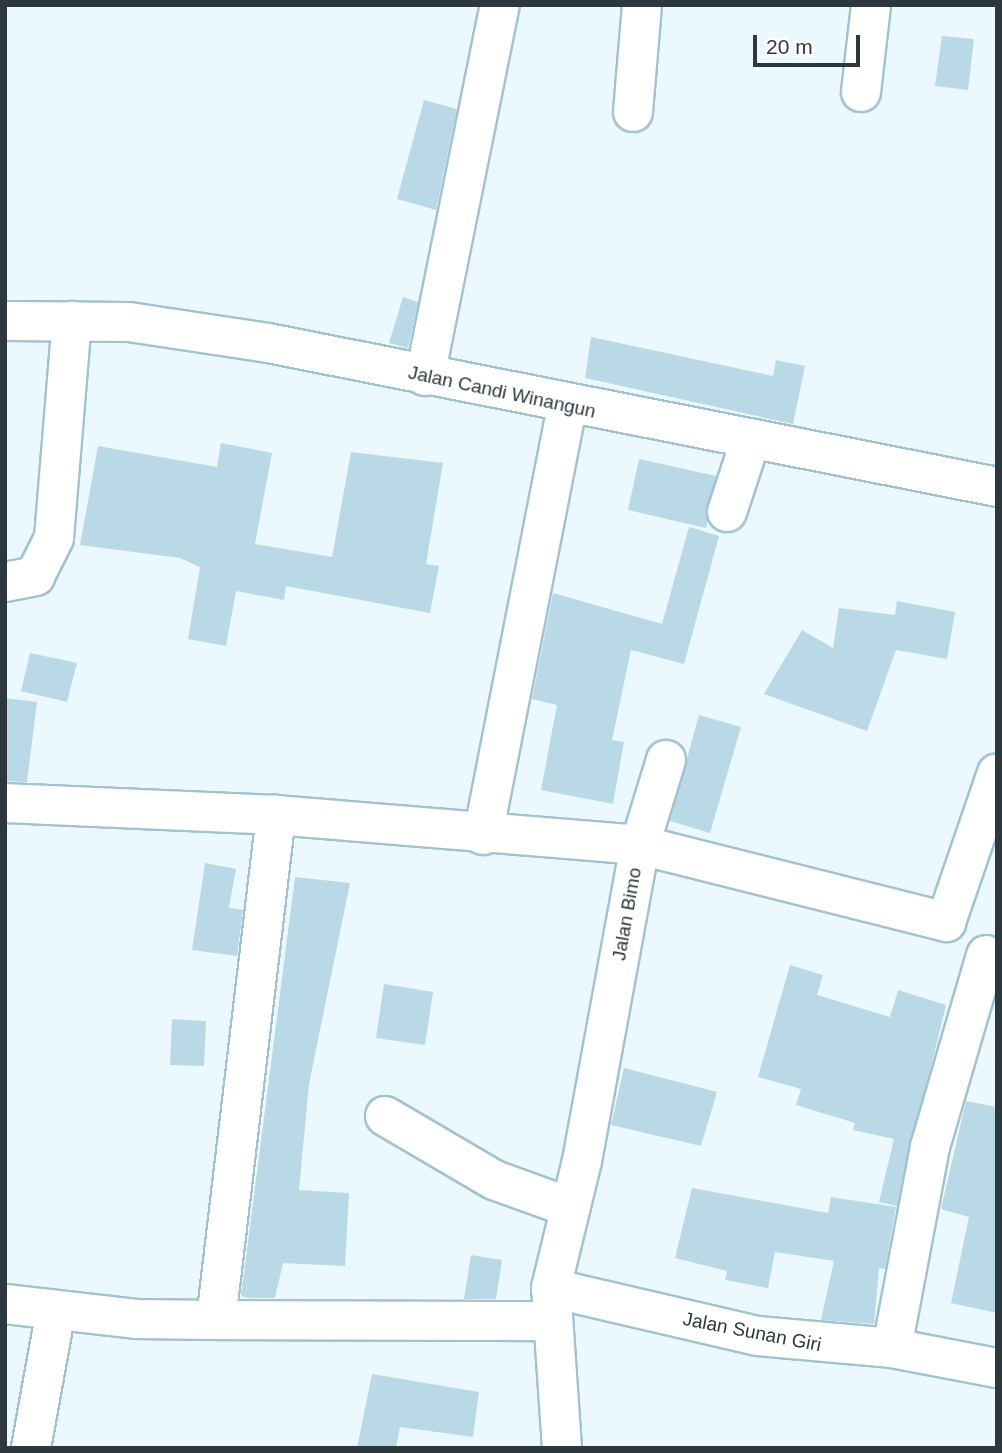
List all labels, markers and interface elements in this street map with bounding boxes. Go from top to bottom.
scale bar [757,21,864,65]
text: 20 m [766,35,813,58]
street label: Jalan Candi Winangun [406,361,598,423]
street label: Jalan Bimo [608,866,646,962]
street label: Jalan Sunan Giri [681,1307,823,1357]

